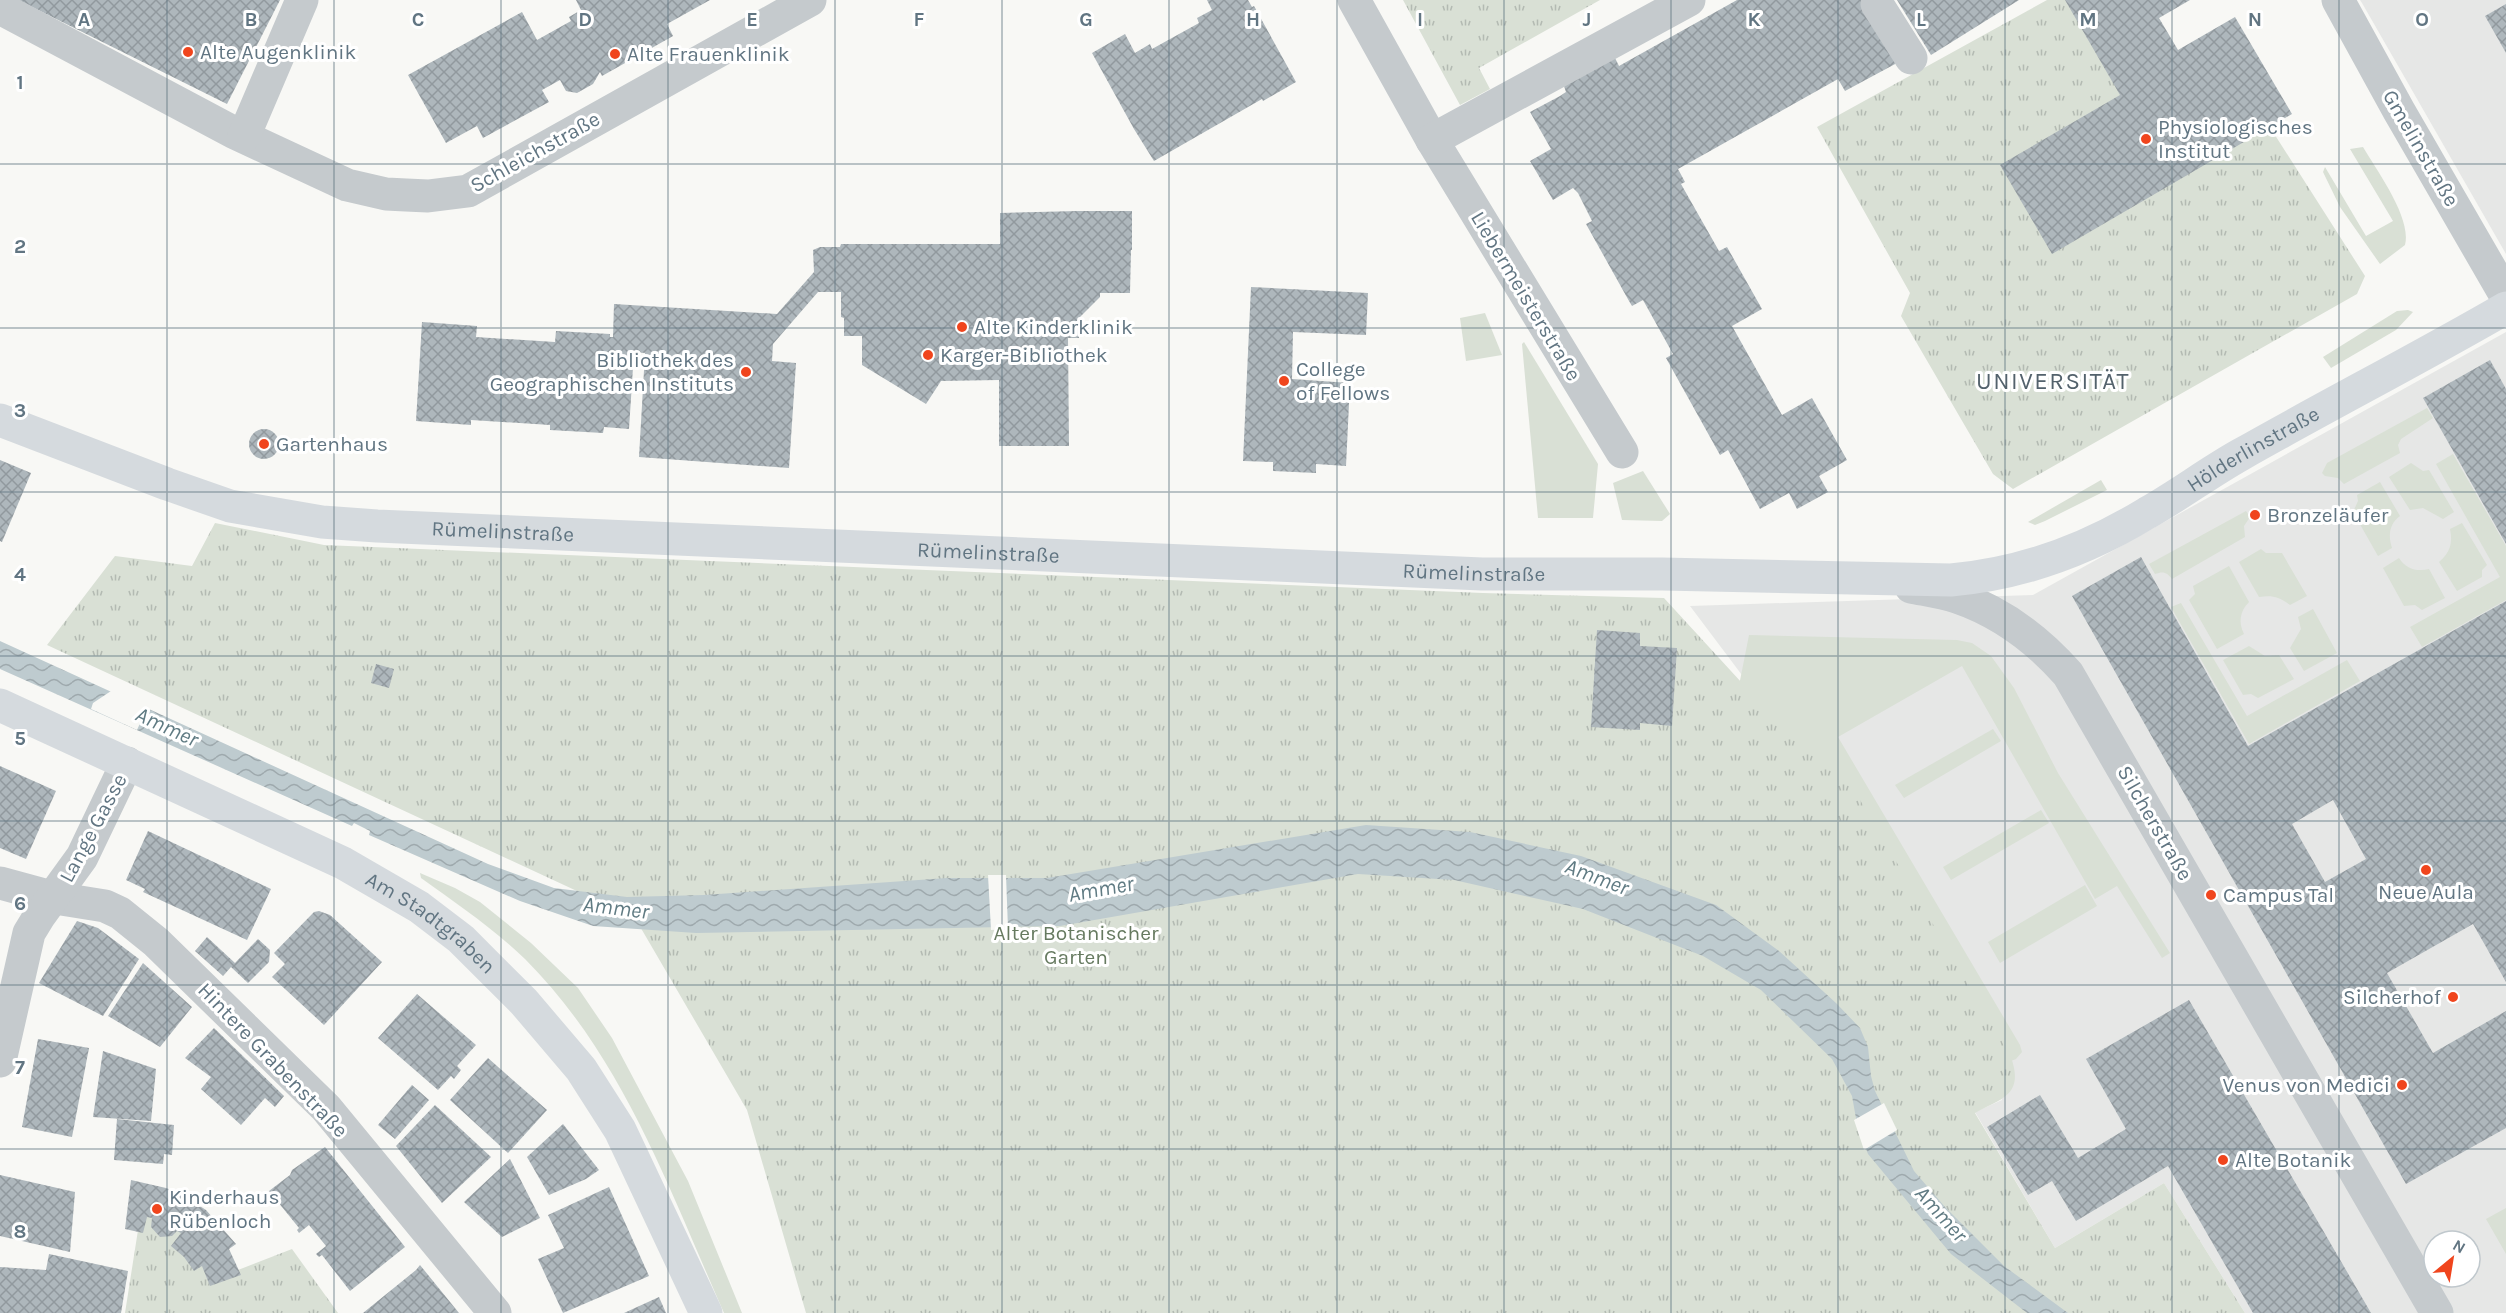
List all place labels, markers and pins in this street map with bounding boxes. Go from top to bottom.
place label: Alte Augenklinik [200,40,357,64]
place label: Alte Frauenklinik [627,42,790,66]
marker: Alte Augenklinik [181,45,195,59]
marker: Alte Frauenklinik [608,47,622,61]
place label: Physiologisches Institut [2158,115,2313,163]
marker: Physiologisches Institut [2139,132,2153,146]
place label: Alte Kinderklinik [974,315,1133,339]
marker: Alte Kinderklinik [955,320,969,334]
place label: Karger-Bibliothek [940,343,1108,367]
place label: Bibliothek des Geographischen Instituts [490,348,734,396]
marker: Karger-Bibliothek [921,348,935,362]
place label: College of Fellows [1296,357,1390,405]
marker: Bibliothek des Geographischen Instituts [739,365,753,379]
marker: College of Fellows [1277,374,1291,388]
place label: Gartenhaus [276,432,388,456]
marker: Gartenhaus [257,437,271,451]
place label: Bronzeläufer [2267,503,2389,527]
marker: Bronzeläufer [2248,508,2262,522]
marker: Neue Aula [2419,863,2433,877]
place label: Neue Aula [2378,880,2474,904]
place label: Campus Tal [2223,883,2334,907]
marker: Campus Tal [2204,888,2218,902]
place label: Silcherhof [2343,985,2442,1009]
marker: Silcherhof [2446,990,2460,1004]
place label: Venus von Medici [2223,1073,2390,1097]
marker: Venus von Medici [2395,1078,2409,1092]
place label: Alte Botanik [2235,1148,2352,1172]
marker: Alte Botanik [2216,1153,2230,1167]
place label: Kinderhaus Rübenloch [169,1185,280,1233]
marker: Kinderhaus Rübenloch [150,1202,164,1216]

